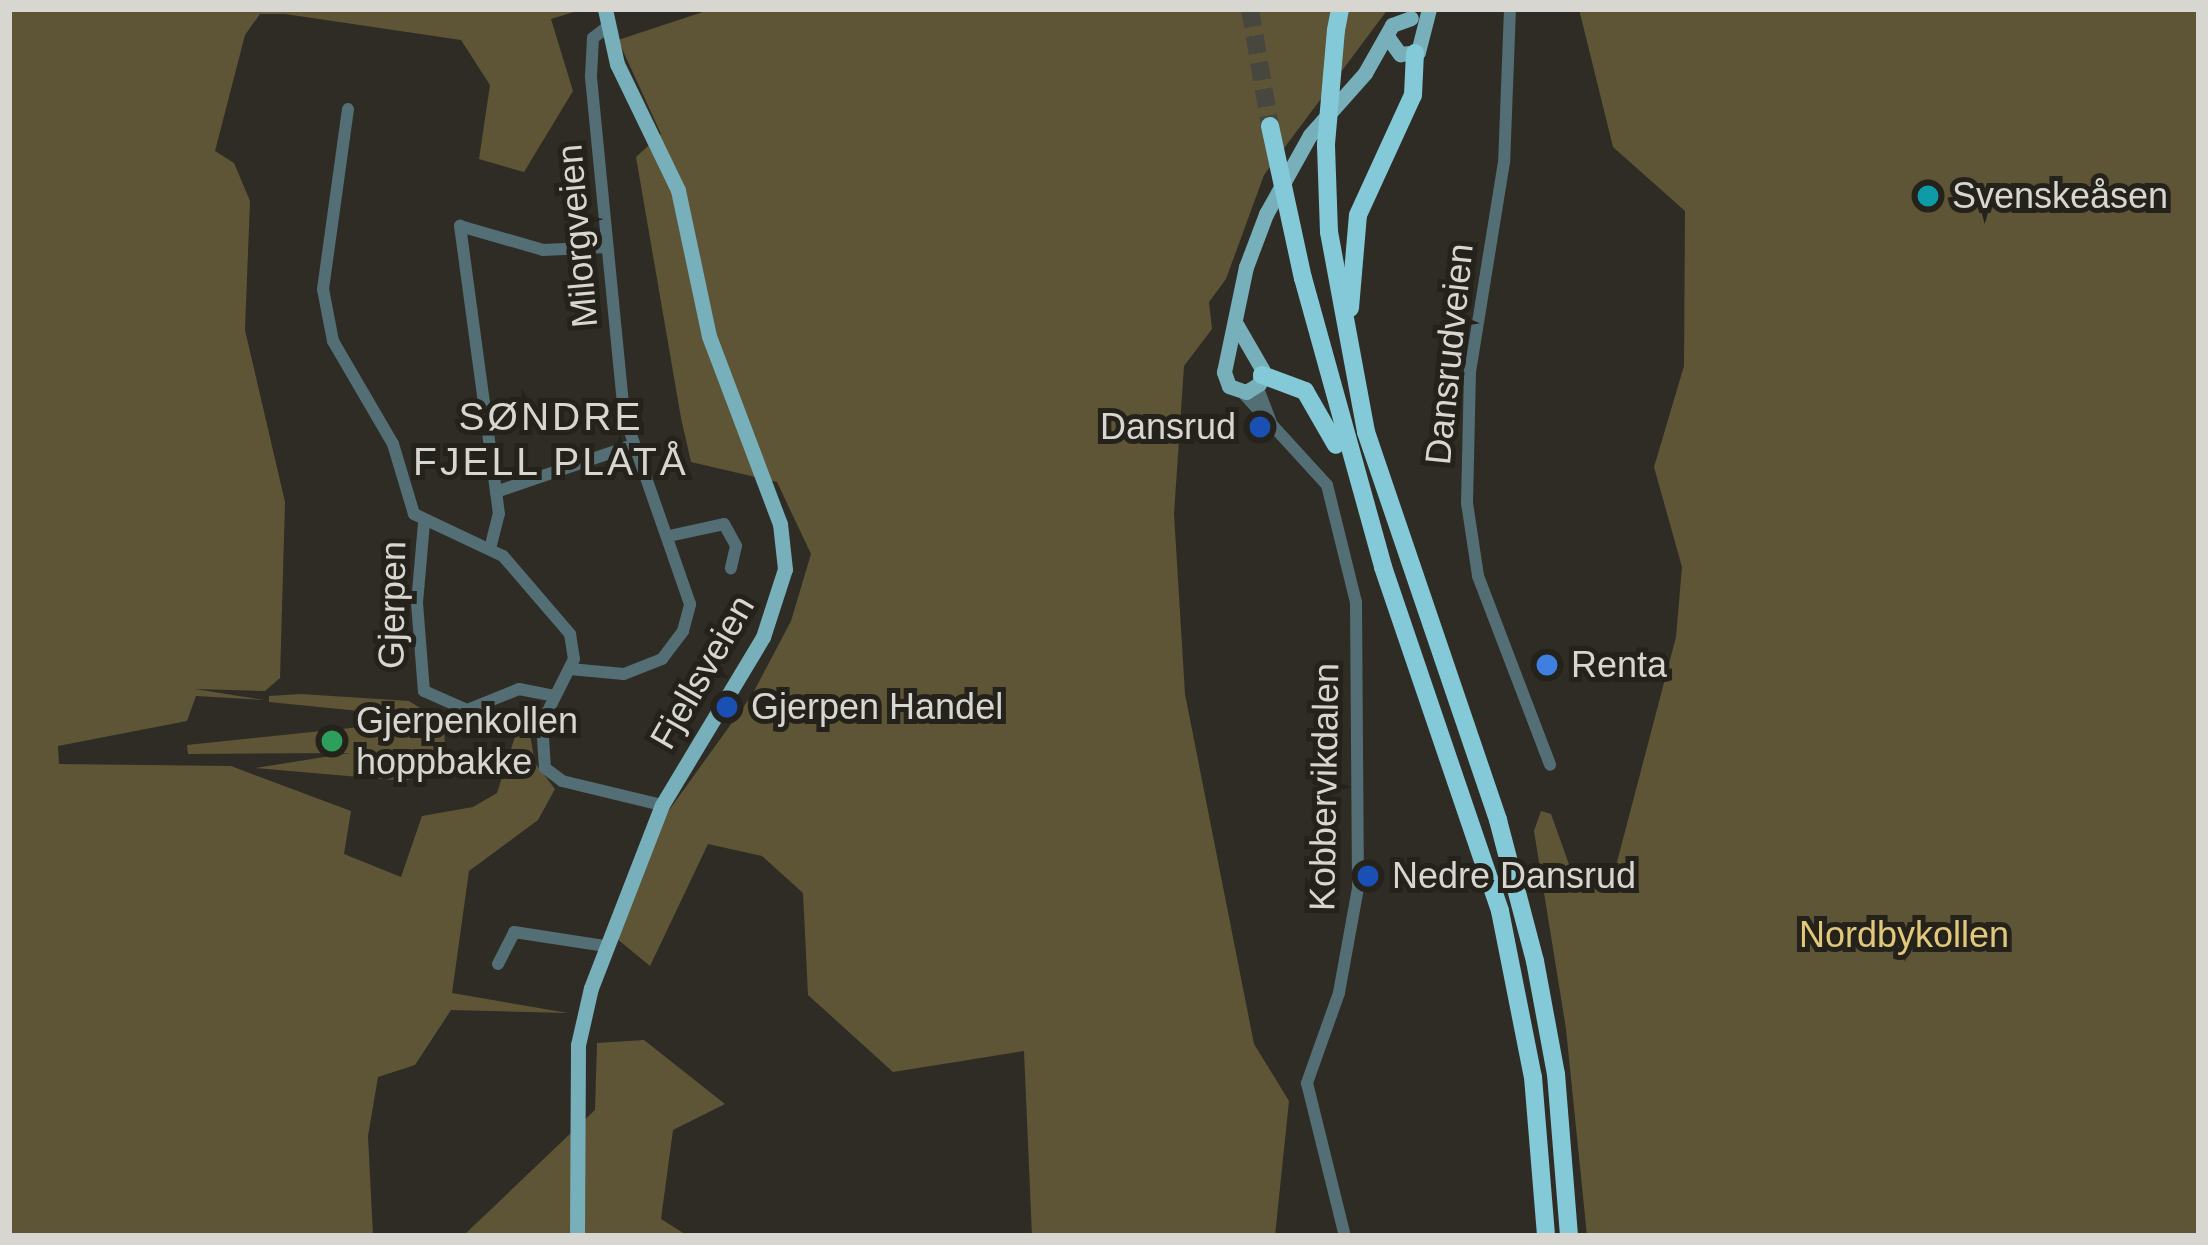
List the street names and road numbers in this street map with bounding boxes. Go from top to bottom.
street label: Milorgveien [547,142,607,330]
street label: Dansrudveien [1416,241,1482,467]
street label: Gjerpen [369,541,415,669]
street label: Fjellsveien [641,588,763,756]
street label: Kobbervikdalen [1300,663,1348,911]

